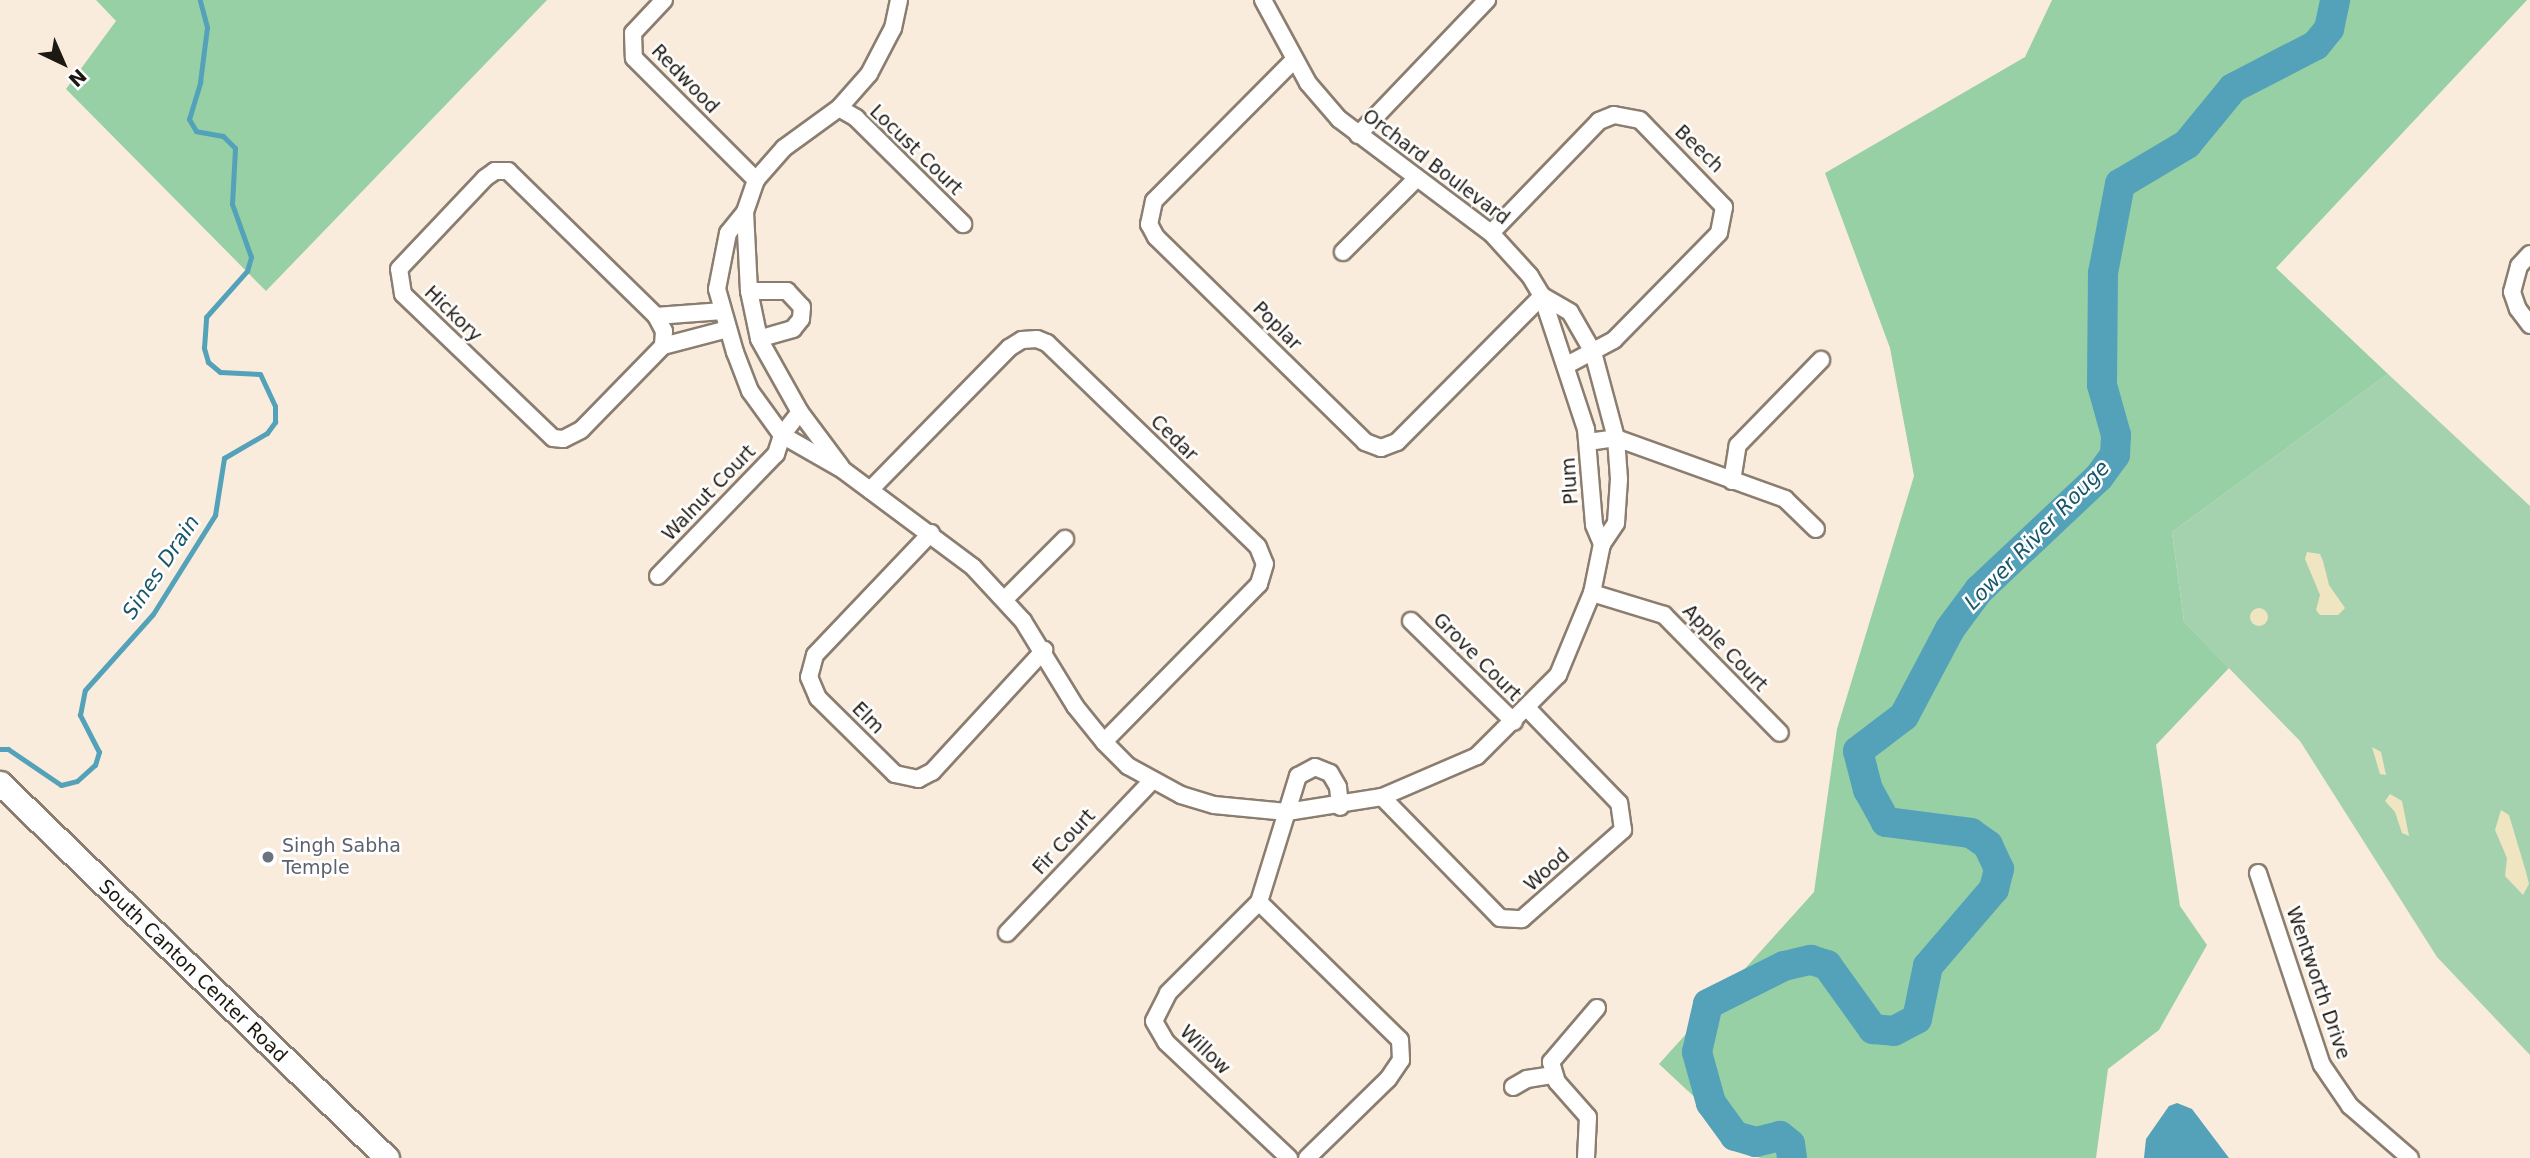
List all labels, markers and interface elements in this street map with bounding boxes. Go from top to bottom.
north arrow [28,28,98,98]
street label: Redwood [647,40,723,118]
text: N [64,65,91,92]
street label: Locust Court [865,100,967,200]
street label: Orchard Boulevard [1358,104,1514,230]
street label: Beech [1670,120,1728,178]
street label: Hickory [420,281,486,347]
street label: Poplar [1248,297,1306,355]
street label: Cedar [1146,410,1202,466]
street label: Walnut Court [658,440,760,546]
water label: Lower River Rouge [1959,455,2115,615]
street label: Plum [1557,457,1583,505]
water label: Sines Drain [117,510,205,624]
street label: Apple Court [1678,600,1772,696]
street label: Grove Court [1428,608,1526,706]
street label: Elm [847,697,889,739]
street label: Fir Court [1028,805,1100,879]
place label: Singh Sabha Temple [282,835,401,879]
street label: Wood [1520,844,1574,896]
marker: Singh Sabha Temple [260,849,276,865]
street label: South Canton Center Road [94,875,292,1067]
street label: Wentworth Drive [2281,904,2355,1062]
street label: Willow [1175,1020,1235,1080]

